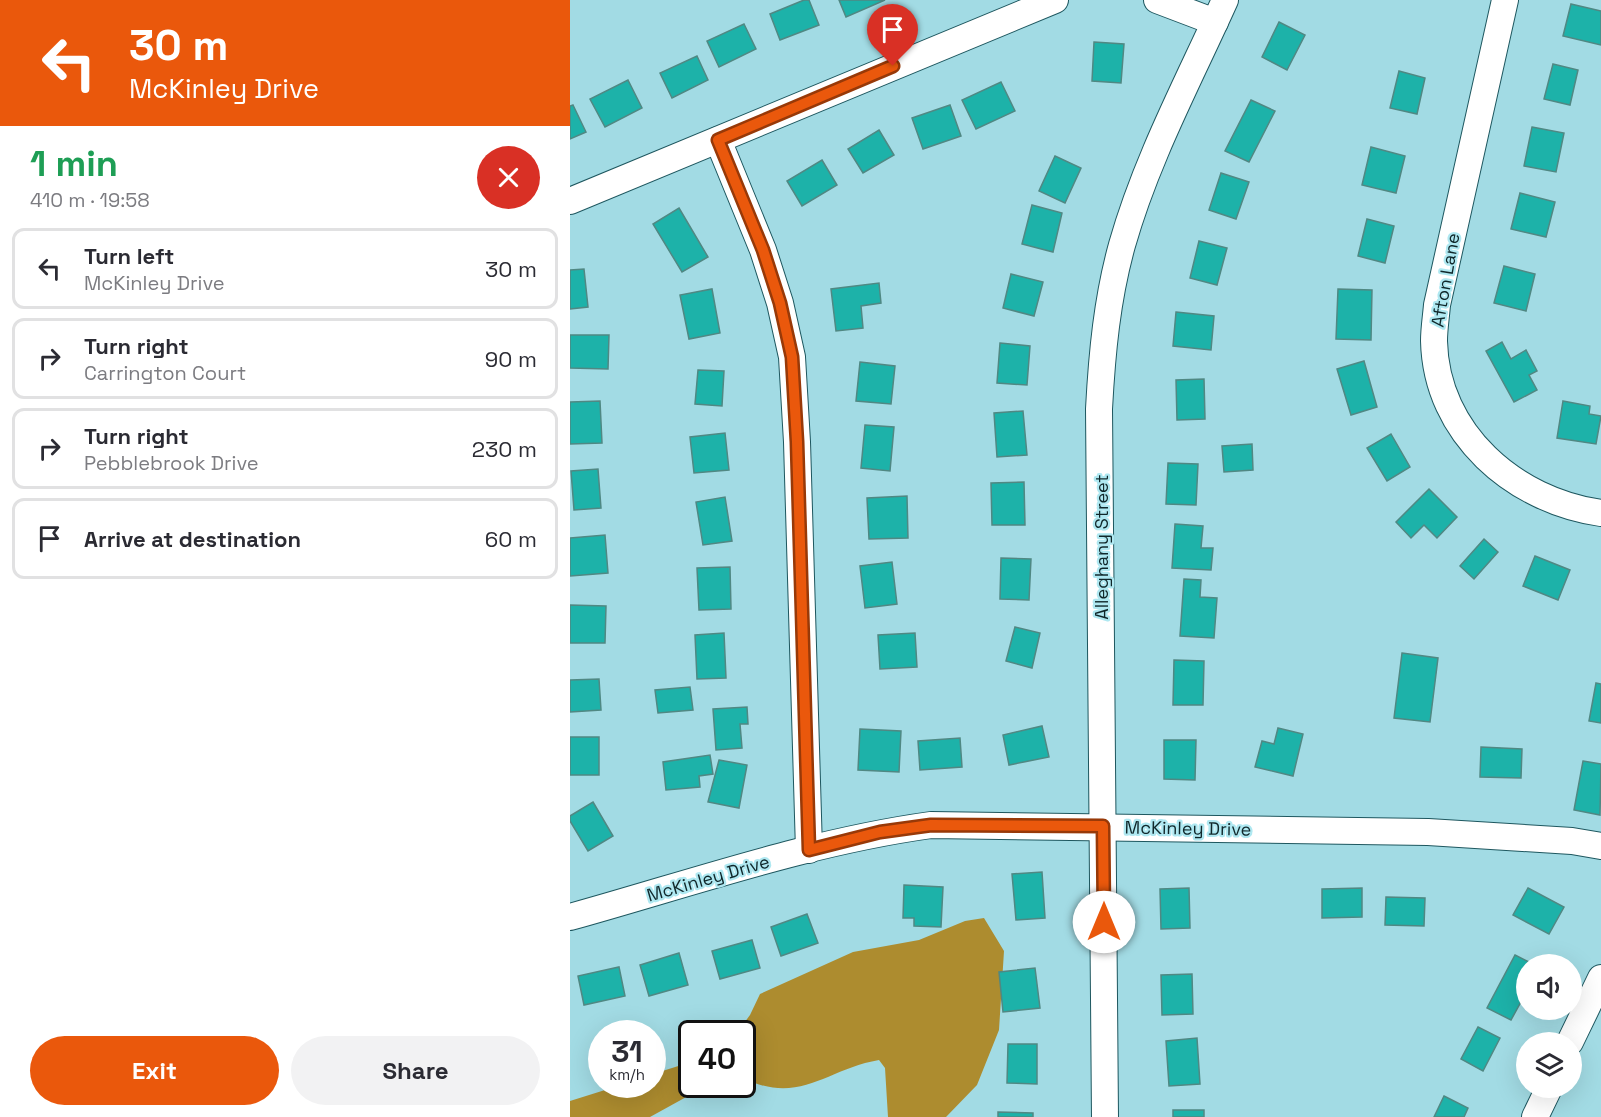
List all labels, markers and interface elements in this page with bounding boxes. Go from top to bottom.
pin [867,4,918,66]
icon: arrive [876,13,909,46]
text: 30 m [129,19,228,72]
icon: left [30,24,108,102]
text: McKinley Drive [129,71,319,106]
text: 1 min [30,141,118,187]
button: close [477,146,540,209]
text: 410 m · 19:58 [30,187,150,213]
street label: Afton Lane [1425,231,1465,329]
text: Turn left [84,242,174,270]
icon: left [33,252,66,285]
text: 30 m [485,255,537,283]
text: McKinley Drive [84,270,225,296]
text: Turn right [84,332,189,360]
icon: right [33,342,66,375]
text: 90 m [485,345,537,373]
text: Carrington Court [84,360,246,386]
text: Turn right [84,422,189,450]
icon: right [33,432,66,465]
text: 230 m [472,435,537,463]
text: Pebblebrook Drive [84,450,259,476]
street label: Alleghany Street [1090,474,1113,620]
icon: arrive [33,522,66,555]
text: Arrive at destination [84,525,301,553]
text: 60 m [485,525,537,553]
street label: McKinley Drive [1125,815,1251,841]
street label: McKinley Drive [644,849,772,907]
position arrow [1072,890,1136,954]
map controls [1516,954,1582,1098]
button: sound [1516,954,1582,1020]
speed limit sign: 40 [678,1020,756,1098]
text: 31 [611,1032,643,1071]
button: layers [1516,1032,1582,1098]
button: Exit [30,1036,279,1105]
button: Share [291,1036,540,1105]
text: km/h [609,1065,645,1084]

